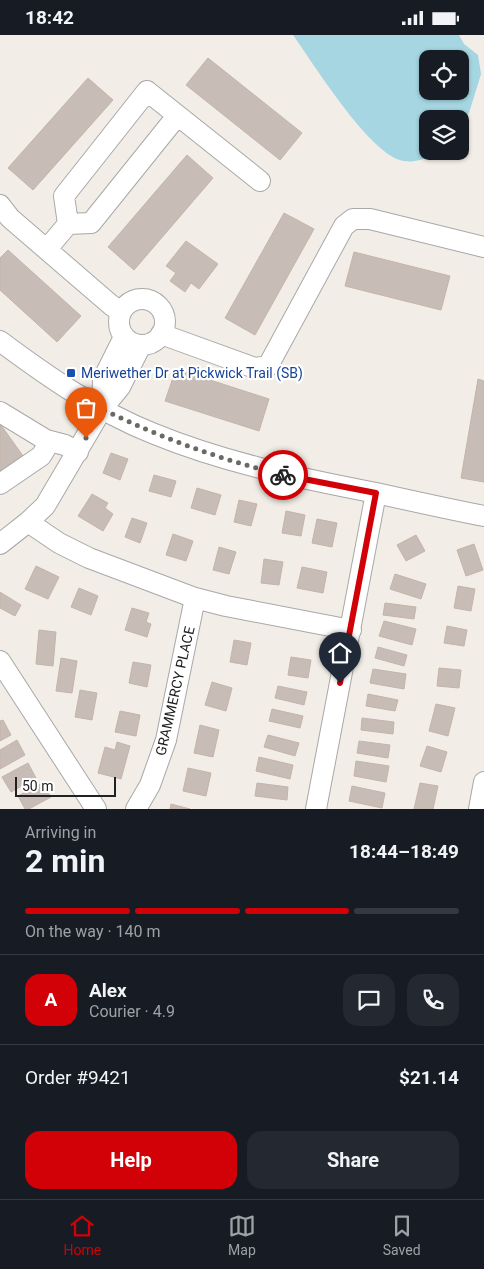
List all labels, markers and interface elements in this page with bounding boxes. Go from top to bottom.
text: 18:42 [25,6,74,29]
map controls [419,50,469,160]
button: locate [419,50,469,100]
button: layers [419,110,469,160]
place label: Meriwether Dr at Pickwick Trail (SB) [81,365,303,382]
marker: Meriwether Dr at Pickwick Trail (SB) [65,367,77,379]
pin [65,387,107,438]
icon: bag [72,394,100,422]
courier [258,450,308,500]
icon: bike [269,461,297,489]
street label: GRAMMERCY PLACE [152,625,198,757]
pin [319,632,361,683]
icon: home [326,639,354,667]
scale bar [15,774,116,797]
text: 50 m [22,778,54,794]
text: Arriving in [25,823,96,842]
text: 18:44–18:49 [349,840,459,863]
text: 2 min [25,842,105,880]
text: On the way · 140 m [25,922,161,941]
button: chat [343,974,395,1026]
button: phone [407,974,459,1026]
text: Alex [89,979,127,1002]
text: A [45,988,57,1011]
text: Courier · 4.9 [89,1002,175,1021]
text: Order #9421 [25,1066,131,1089]
text: $21.14 [399,1066,459,1089]
button: Help [25,1131,237,1189]
button: Share [247,1131,459,1189]
tab: Home [63,1212,101,1258]
tab: Map [228,1212,256,1258]
tab: Saved [383,1212,421,1258]

